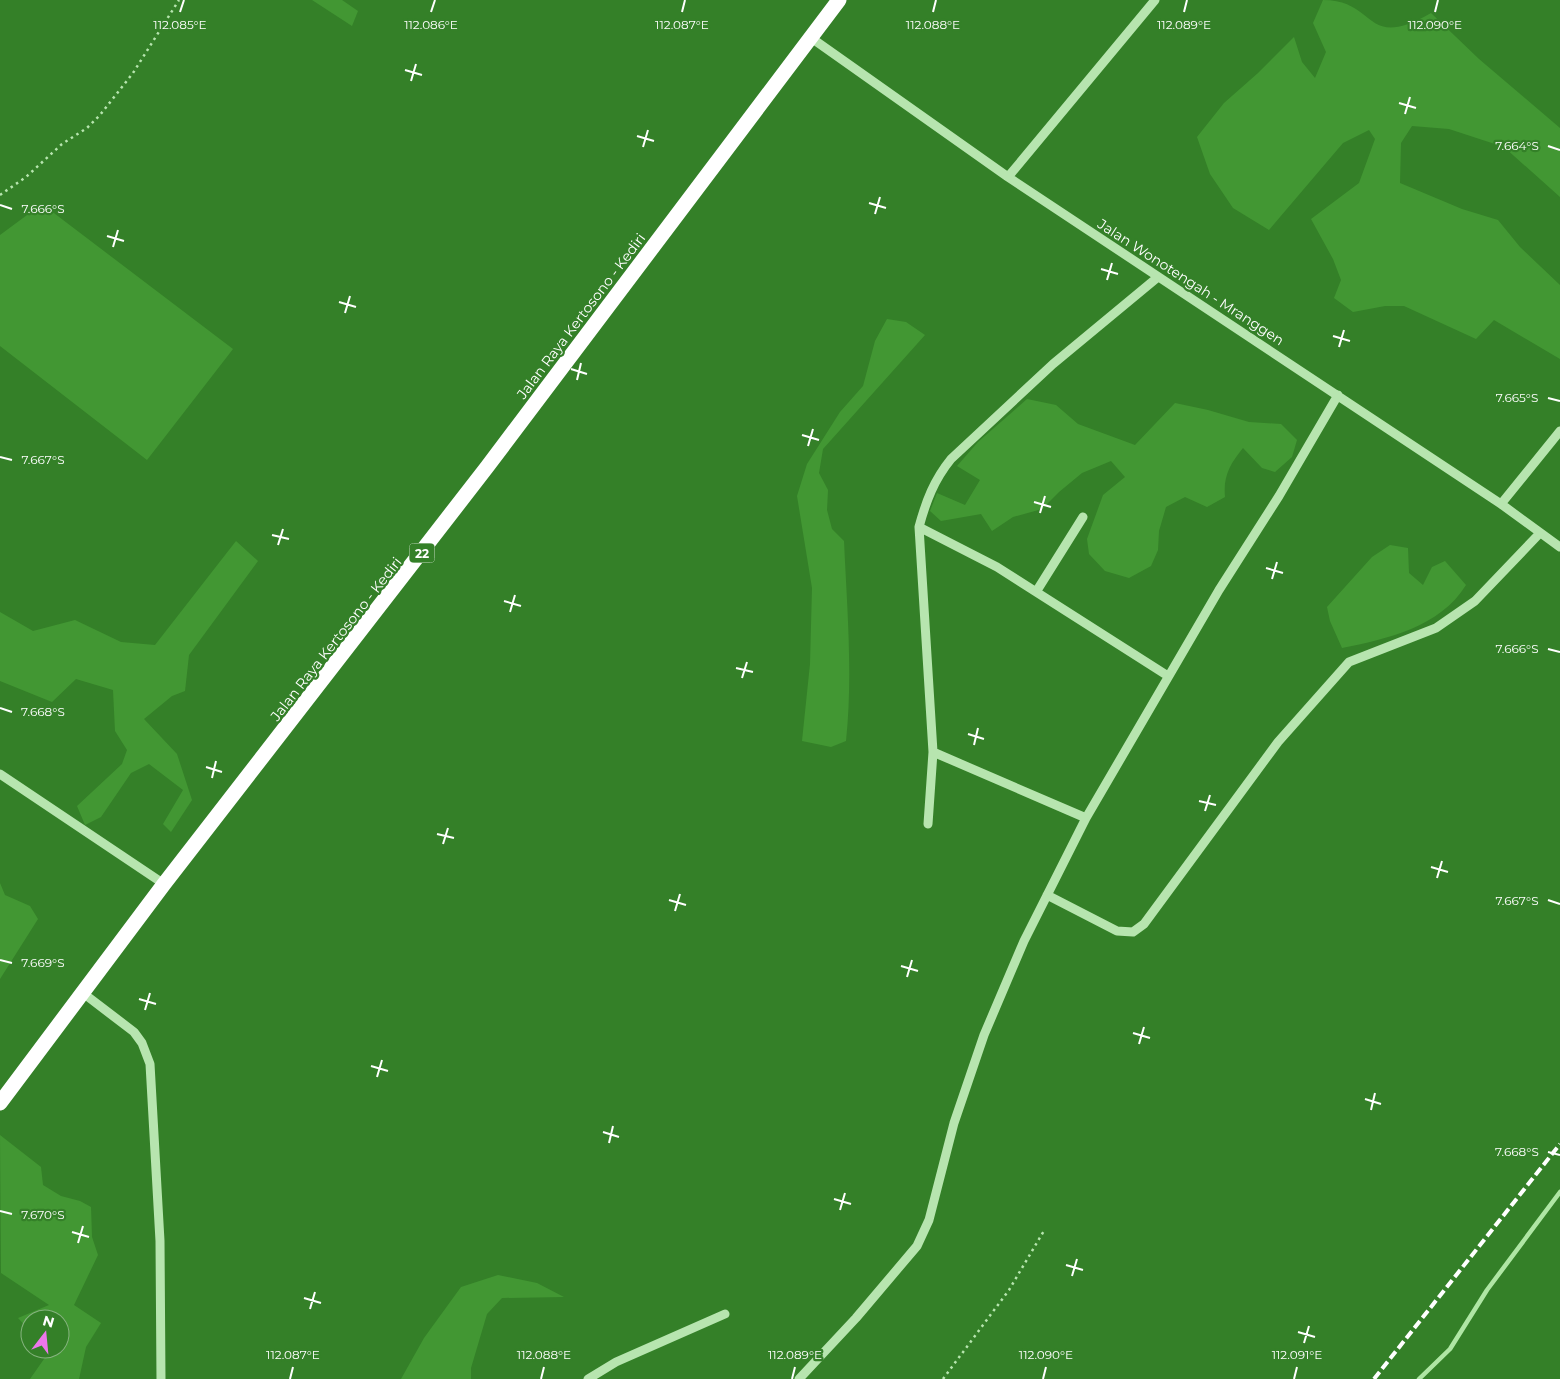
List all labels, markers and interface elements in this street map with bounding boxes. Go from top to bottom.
text: 112.085°E [153,17,207,32]
text: 112.086°E [404,17,458,32]
text: 112.087°E [655,17,709,32]
text: 112.088°E [906,17,960,32]
text: 112.089°E [1157,17,1211,32]
text: 112.090°E [1408,17,1462,32]
text: 7.664°S [1495,138,1539,153]
text: 7.666°S [21,201,65,216]
street label: Jalan Wonotengah - Mranggen [1094,214,1288,349]
street label: Jalan Raya Kertosono - Kediri [512,230,649,403]
text: 7.665°S [1496,390,1538,405]
text: 7.667°S [21,452,65,467]
road number: 22 [410,544,434,562]
street label: Jalan Raya Kertosono - Kediri [266,553,406,725]
text: 7.666°S [1495,641,1539,656]
text: 7.668°S [21,704,65,719]
text: 7.667°S [1495,893,1539,908]
text: 7.669°S [21,955,65,970]
text: 7.668°S [1495,1144,1539,1159]
text: 7.670°S [21,1207,65,1222]
north arrow [20,1309,70,1359]
text: N [41,1311,57,1332]
text: 112.087°E [266,1347,320,1362]
text: 112.088°E [517,1347,571,1362]
text: 112.089°E [768,1347,822,1362]
text: 112.090°E [1019,1347,1073,1362]
text: 112.091°E [1272,1347,1322,1362]

